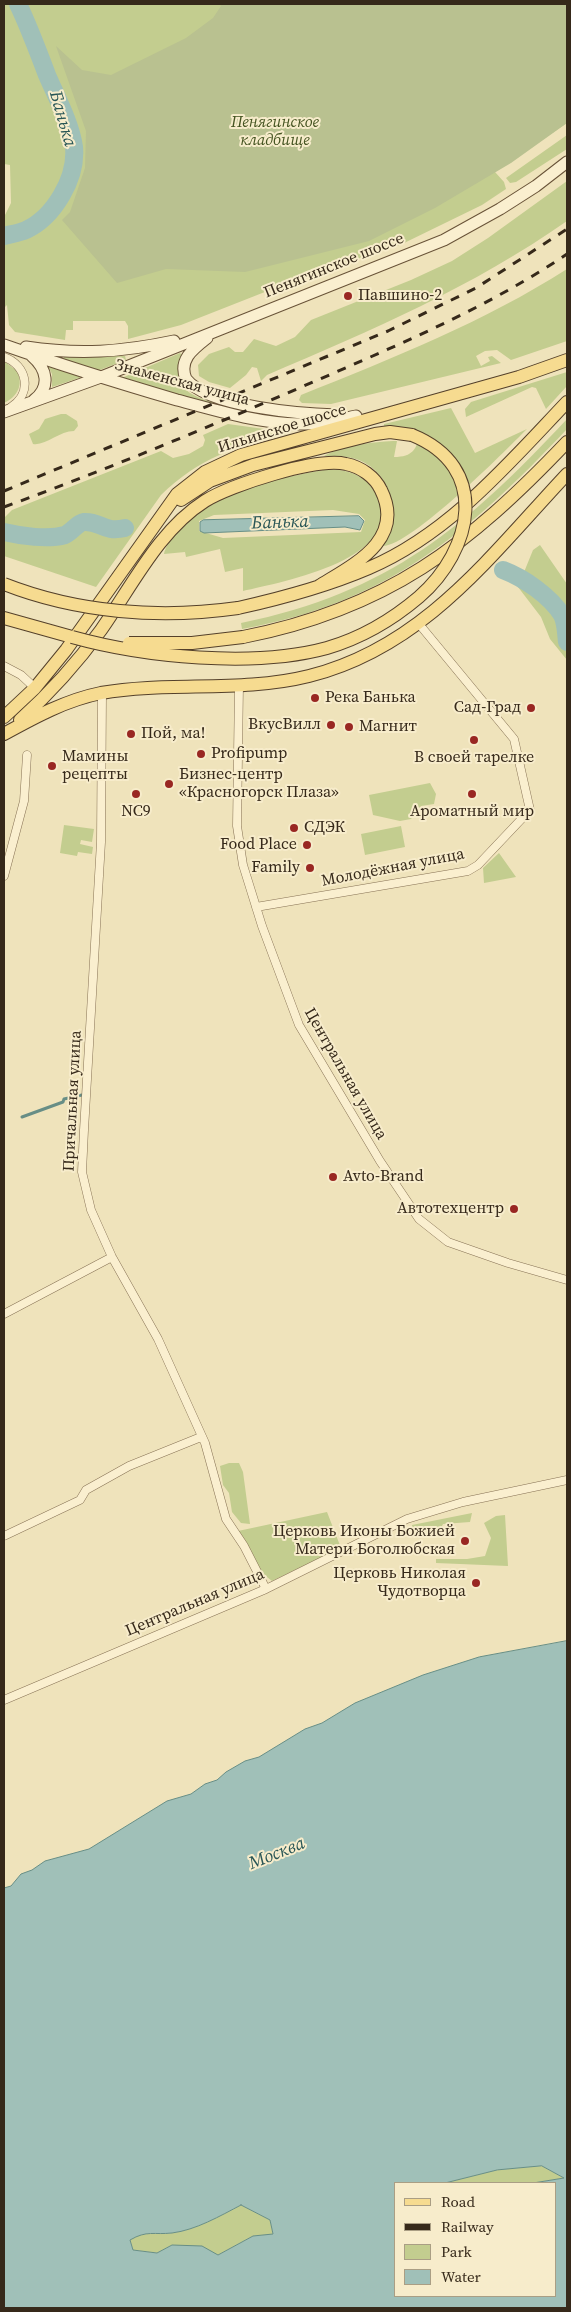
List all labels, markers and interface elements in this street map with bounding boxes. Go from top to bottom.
water label: Банька [44,88,80,150]
park label: Пенягинское кладбище [231,113,319,151]
street label: Пенягинское шоссе [261,229,407,303]
place label: Павшино-2 [358,286,442,306]
marker: Павшино-2 [342,290,354,302]
street label: Знаменская улица [113,356,251,410]
street label: Ильинское шоссе [215,400,349,458]
water label: Банька [251,511,309,535]
place label: Река Банька [325,688,416,708]
marker: Река Банька [309,692,321,704]
place label: Сад-Град [454,698,521,718]
marker: Сад-Град [525,702,537,714]
place label: ВкусВилл [248,715,321,735]
place label: Магнит [359,717,417,737]
marker: ВкусВилл [325,719,337,731]
marker: Магнит [343,721,355,733]
place label: Пой, ма! [141,724,205,744]
marker: Пой, ма! [125,728,137,740]
marker: В своей тарелке [468,734,480,746]
place label: Profipump [211,744,287,764]
place label: Мамины рецепты [62,747,128,785]
marker: Profipump [195,748,207,760]
place label: В своей тарелке [414,748,534,768]
marker: Мамины рецепты [46,760,58,772]
place label: Бизнес-центр «Красногорск Плаза» [179,765,339,803]
marker: Бизнес-центр «Красногорск Плаза» [163,778,175,790]
marker: NC9 [130,788,142,800]
marker: Ароматный мир [466,788,478,800]
place label: NC9 [121,802,151,822]
place label: Ароматный мир [410,802,534,822]
place label: СДЭК [304,818,345,838]
marker: СДЭК [288,822,300,834]
place label: Food Place [220,835,297,855]
marker: Food Place [301,839,313,851]
street label: Молодёжная улица [320,845,466,891]
place label: Family [251,858,300,878]
marker: Family [304,862,316,874]
street label: Центральная улица [299,1005,391,1143]
street label: Причальная улица [60,1030,86,1172]
place label: Avto-Brand [343,1167,424,1187]
marker: Avto-Brand [327,1171,339,1183]
place label: Автотехцентр [397,1199,504,1219]
marker: Автотехцентр [508,1203,520,1215]
place label: Церковь Иконы Божией Матери Боголюбская [273,1522,455,1560]
marker: Церковь Иконы Божией Матери Боголюбская [459,1535,471,1547]
place label: Церковь Николая Чудотворца [333,1564,466,1602]
street label: Центральная улица [123,1565,267,1641]
marker: Церковь Николая Чудотворца [470,1577,482,1589]
water label: Москва [246,1833,308,1875]
legend [394,2182,556,2297]
text: Road [441,2191,475,2212]
text: Railway [441,2216,494,2237]
text: Park [441,2241,472,2262]
text: Water [441,2266,481,2287]

